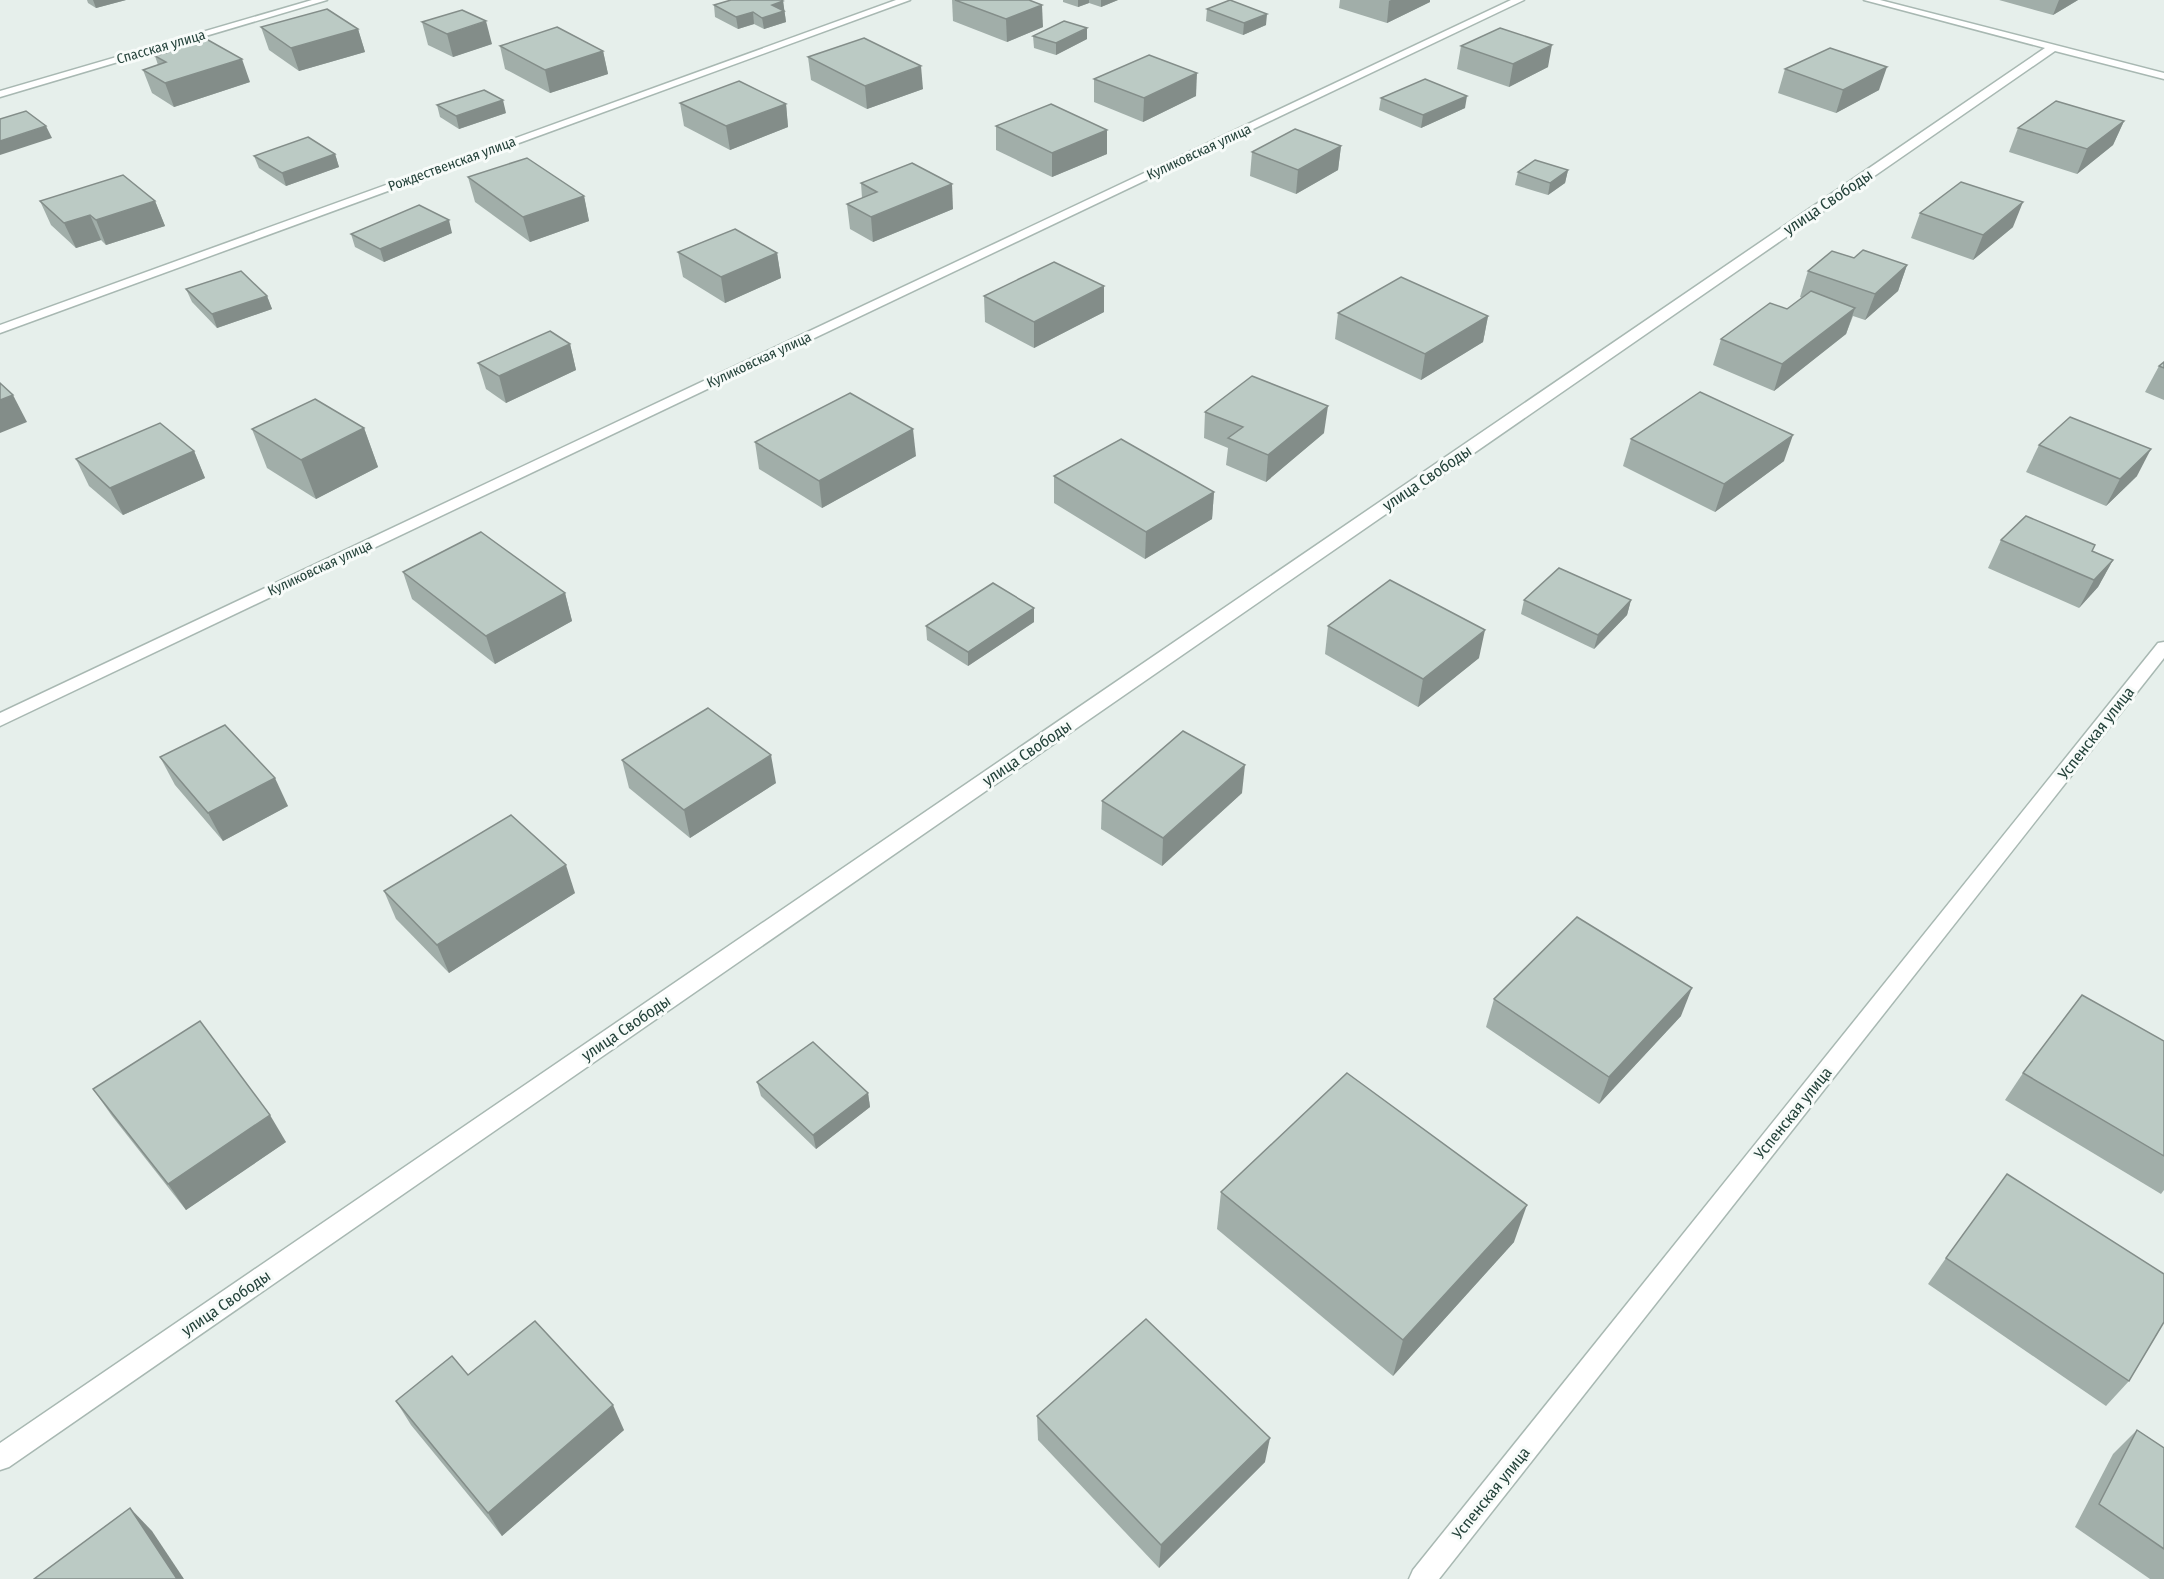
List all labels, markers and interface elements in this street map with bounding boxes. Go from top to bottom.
street label: Спасская улица [115,26,207,68]
street label: Куликовская улица [1144,120,1254,184]
street label: Рождественская улица [386,133,518,195]
street label: улица Свободы [1780,165,1876,239]
street label: Куликовская улица [704,328,814,392]
street label: улица Свободы [1379,441,1475,515]
street label: Куликовская улица [265,536,375,600]
street label: Успенская улица [2053,683,2138,784]
street label: улица Свободы [979,716,1075,790]
street label: улица Свободы [578,991,674,1065]
street label: Успенская улица [1750,1063,1836,1164]
street label: улица Свободы [178,1266,274,1340]
street label: Успенская улица [1448,1443,1534,1544]

